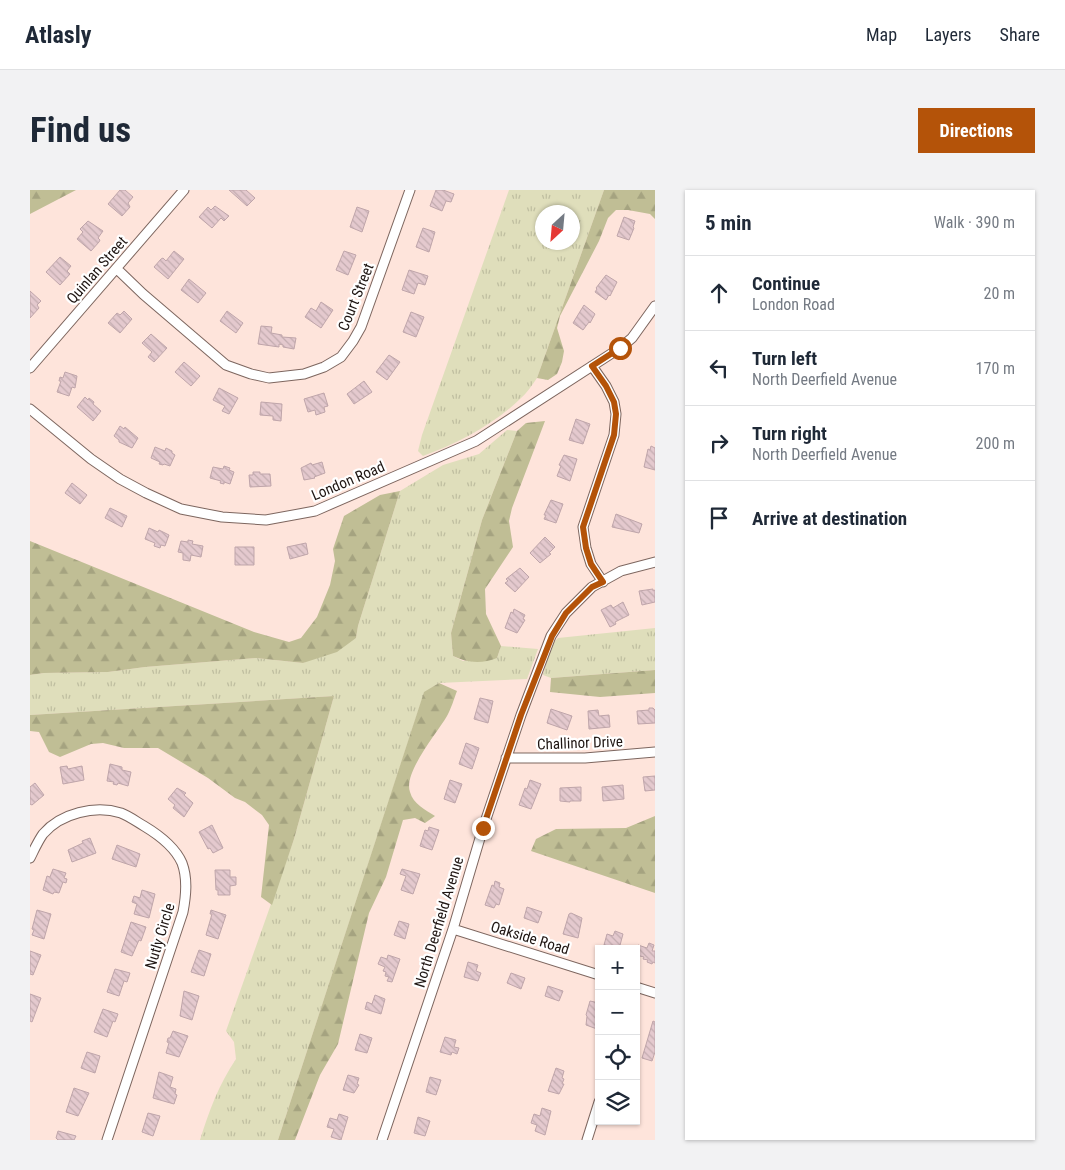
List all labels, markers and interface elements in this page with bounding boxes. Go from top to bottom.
text: Atlasly [25,21,91,49]
text: Map [866,24,897,45]
text: Layers [925,24,972,45]
text: Share [1000,24,1040,45]
button: Directions [918,108,1035,153]
text: Find us [30,110,131,151]
north arrow [535,205,580,250]
text: 5 min [705,211,752,235]
text: Walk · 390 m [934,213,1015,232]
street label: Quinlan Street [63,233,131,307]
street label: Court Street [334,261,378,333]
text: Continue [752,272,820,295]
icon: ahead [705,279,733,307]
text: 20 m [983,284,1015,303]
text: London Road [752,295,835,314]
route start [609,337,632,360]
text: Turn left [752,347,817,370]
icon: left [705,354,733,382]
text: 170 m [976,359,1015,378]
text: North Deerfield Avenue [752,370,897,389]
text: Turn right [752,422,827,445]
icon: right [705,429,733,457]
text: 200 m [976,434,1015,453]
text: North Deerfield Avenue [752,445,897,464]
street label: London Road [309,458,387,504]
icon: arrive [705,504,733,532]
text: Arrive at destination [752,507,907,530]
street label: Challinor Drive [537,733,623,753]
route end [472,817,495,840]
street label: North Deerfield Avenue [411,854,467,990]
street label: Nutly Circle [141,901,179,971]
street label: Oakside Road [489,918,571,958]
map controls [595,945,640,1125]
button: + [595,945,640,990]
button: − [595,990,640,1035]
button: locate [595,1035,640,1080]
button: layers [595,1080,640,1125]

